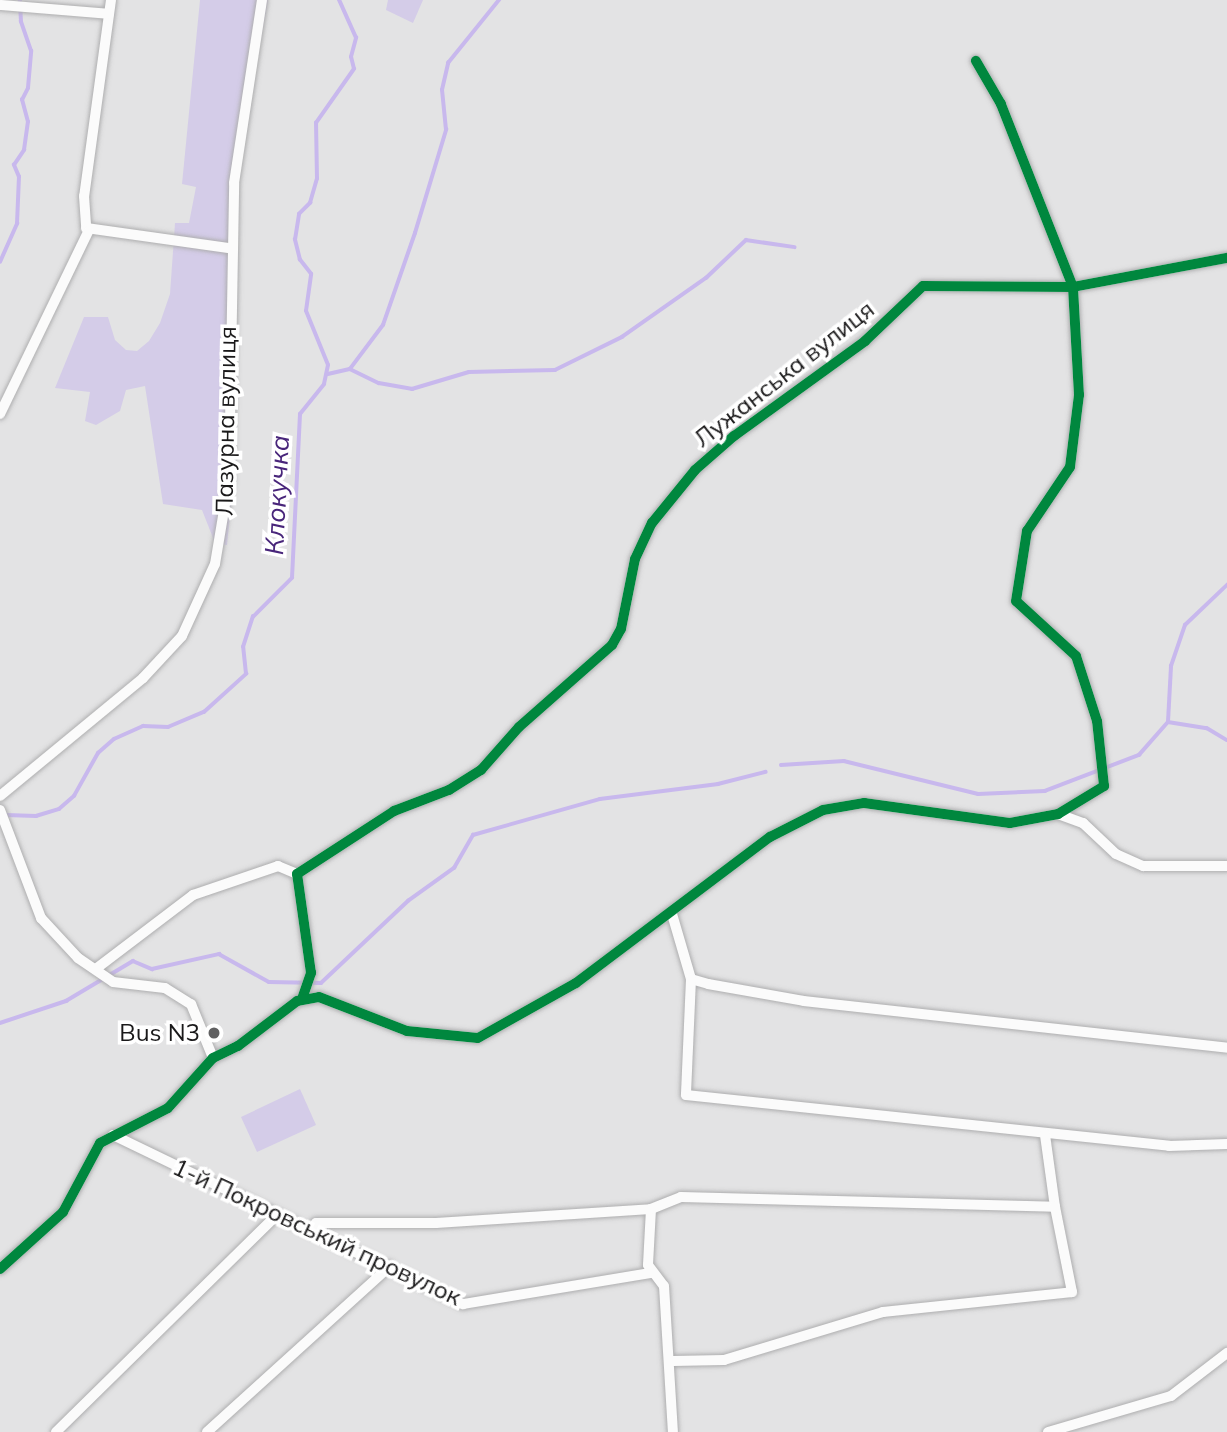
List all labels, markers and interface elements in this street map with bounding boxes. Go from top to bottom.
street label: Лужанська вулиця [688,295,880,453]
street label: Лазурна вулиця [210,326,242,516]
water label: Клокучка [258,434,296,556]
place label: Bus N3 [119,1019,200,1047]
marker: Bus N3 [206,1025,222,1041]
street label: 1-й Покровський провулок [168,1152,466,1312]

